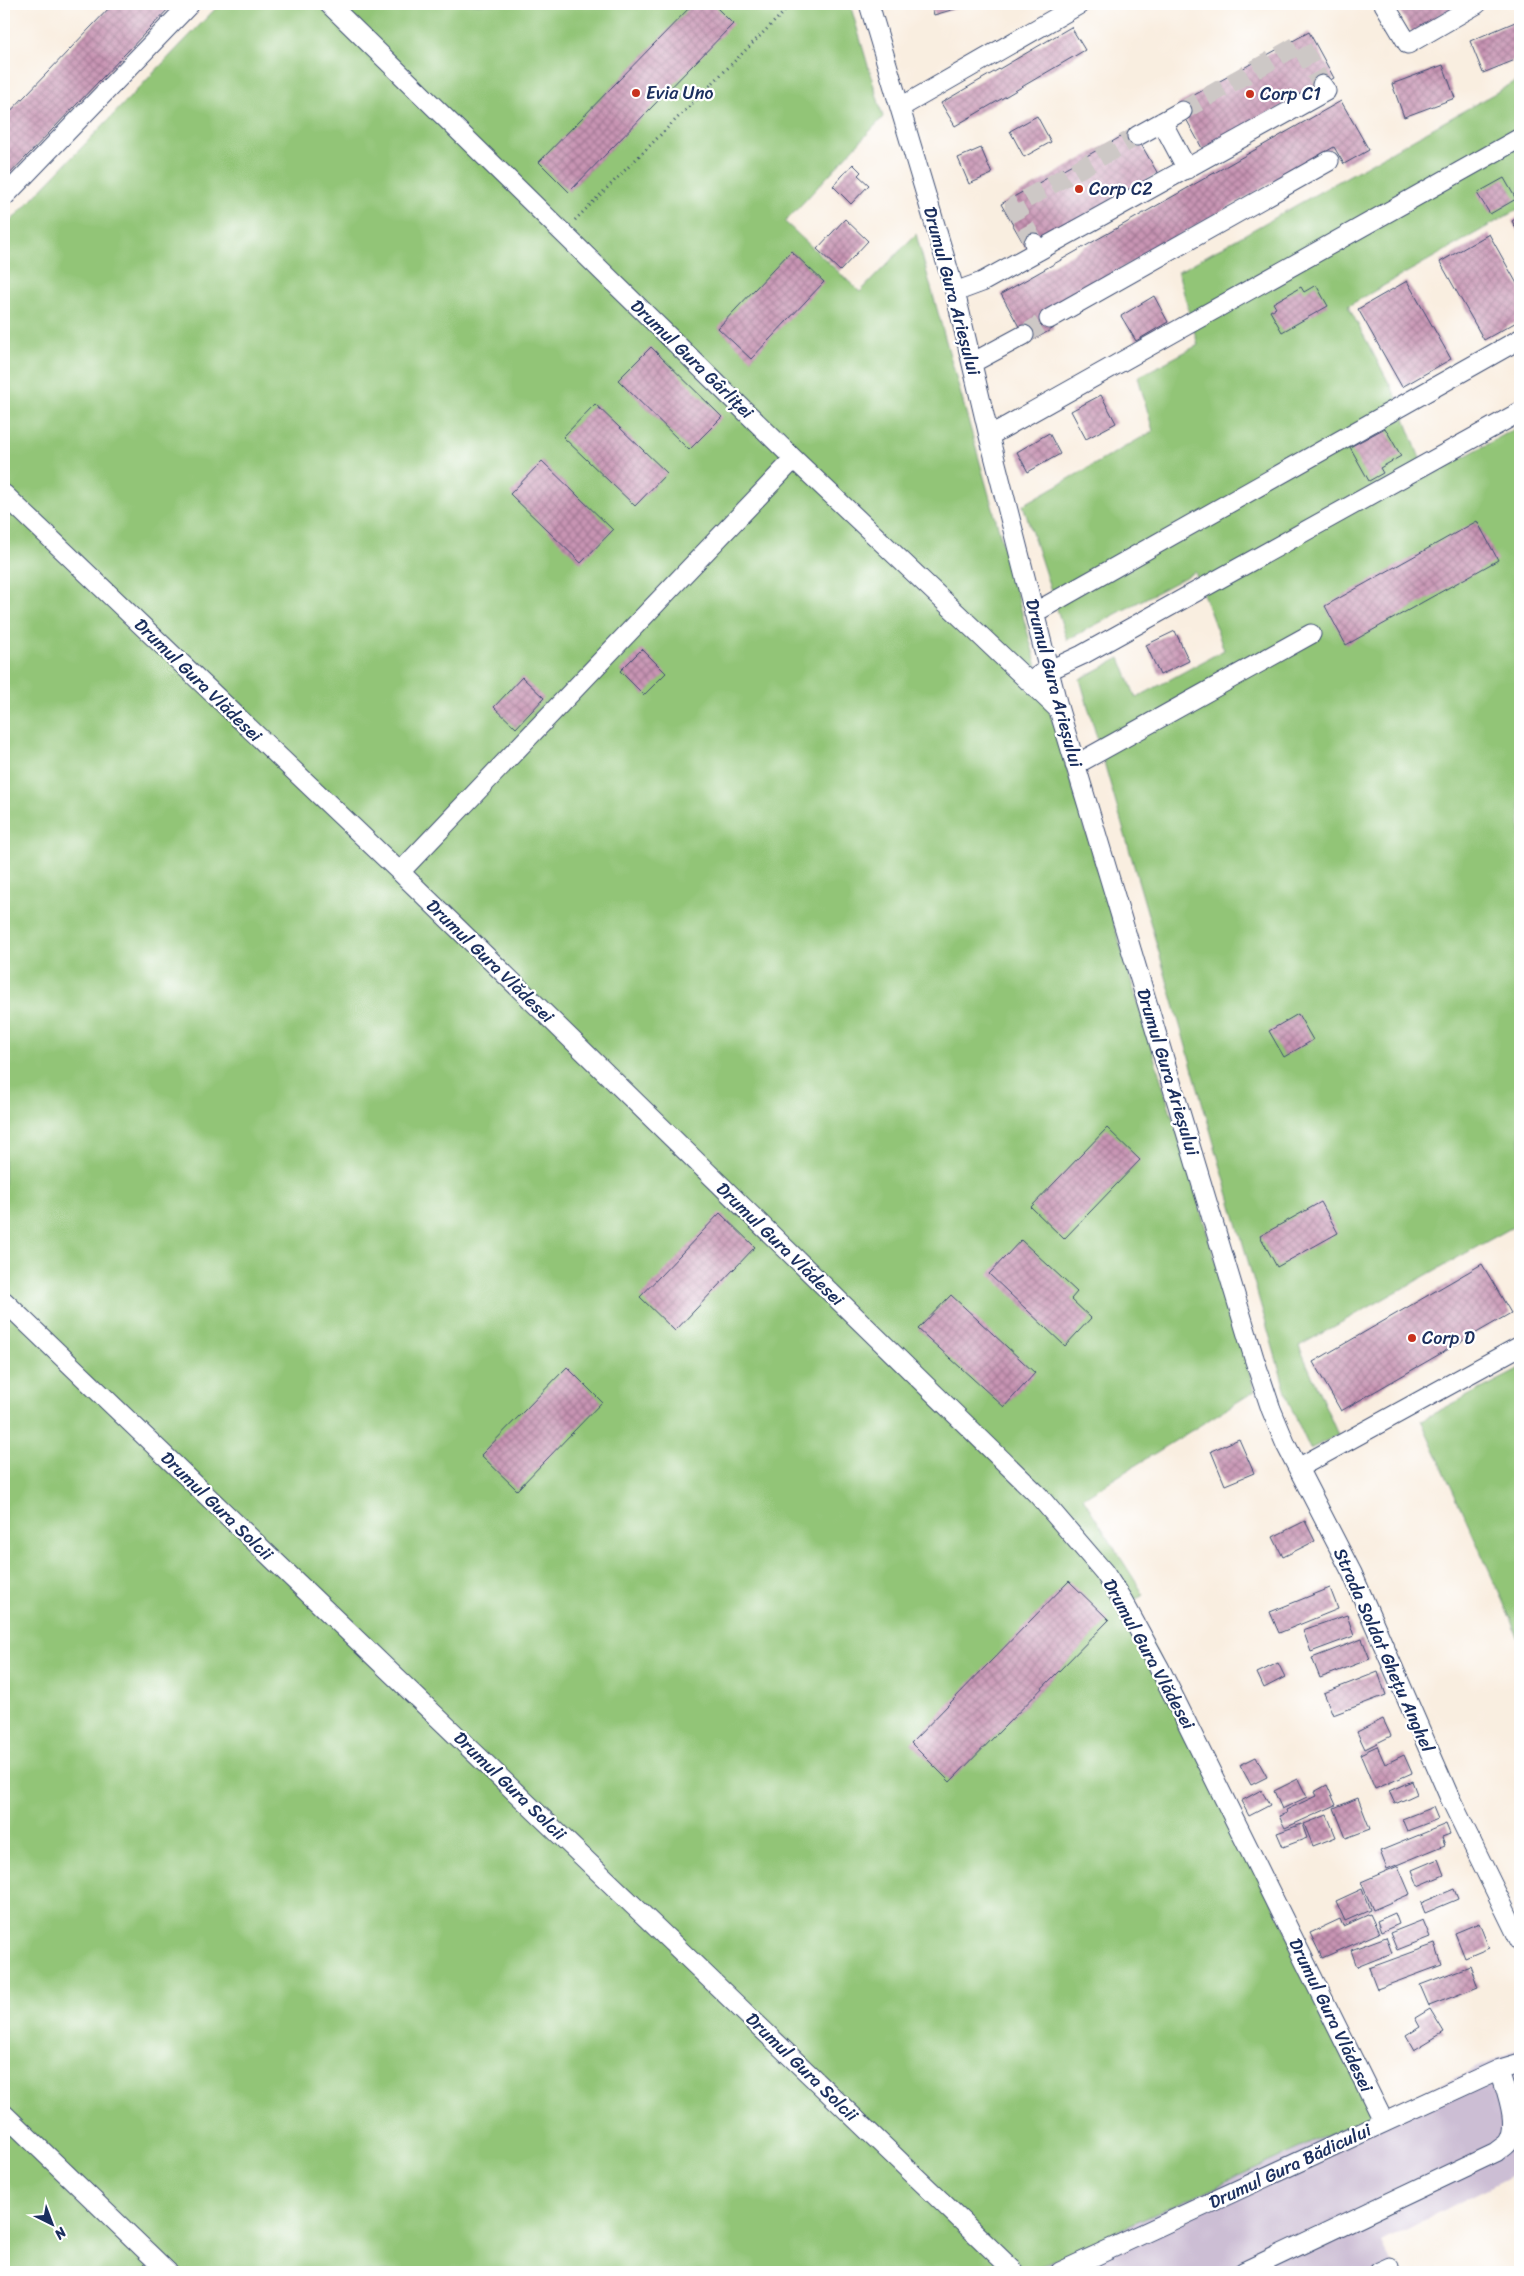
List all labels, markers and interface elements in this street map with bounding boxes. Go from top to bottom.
place label: Evia Uno [646,77,714,109]
place label: Corp C1 [1260,78,1321,110]
marker: Evia Uno [630,87,642,99]
marker: Corp C1 [1244,88,1256,100]
place label: Corp C2 [1089,173,1153,205]
marker: Corp C2 [1073,183,1085,195]
street label: Drumul Gura Arieșului [914,203,990,380]
street label: Drumul Gura Gârliței [623,291,762,428]
street label: Drumul Gura Arieșului [1016,595,1092,772]
street label: Drumul Gura Vlădesei [126,610,270,751]
street label: Drumul Gura Vlădesei [418,891,562,1032]
street label: Drumul Gura Arieșului [1127,984,1209,1161]
street label: Drumul Gura Vlădesei [708,1174,852,1315]
place label: Corp D [1422,1322,1475,1354]
marker: Corp D [1406,1332,1418,1344]
street label: Drumul Gura Solcii [153,1443,282,1569]
street label: Strada Soldat Ghețu Anghel [1324,1543,1444,1758]
street label: Drumul Gura Vlădesei [1094,1573,1204,1736]
street label: Drumul Gura Solcii [446,1723,575,1849]
street label: Drumul Gura Vlădesei [1280,1932,1383,2099]
street label: Drumul Gura Solcii [738,2004,867,2130]
street label: Drumul Gura Bădicului [1203,2114,1378,2218]
north arrow [28,2198,78,2248]
text: N [48,2220,73,2246]

